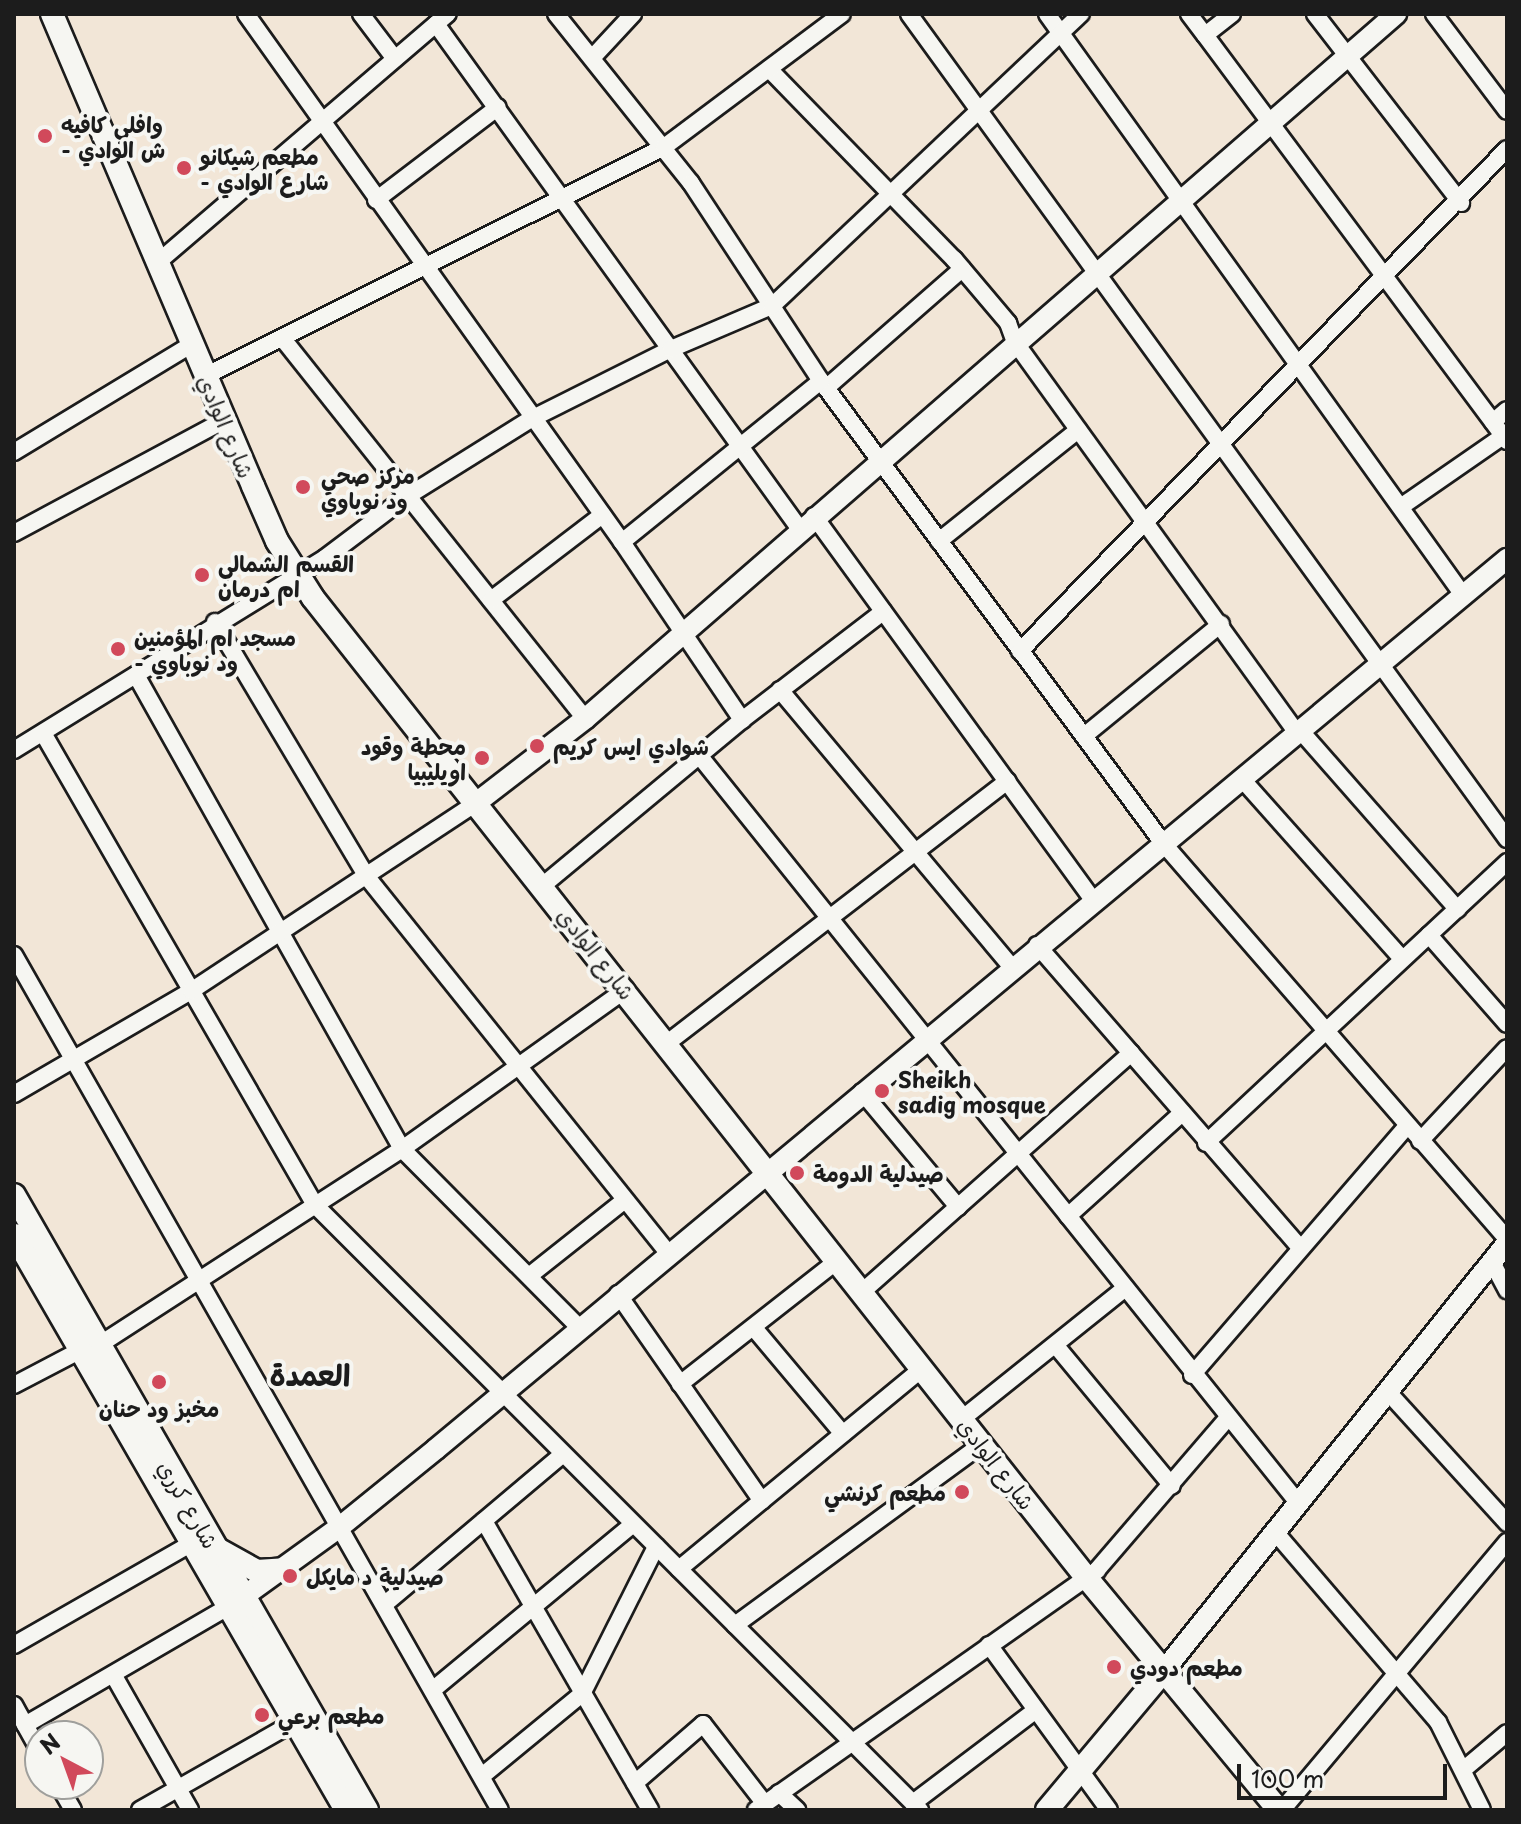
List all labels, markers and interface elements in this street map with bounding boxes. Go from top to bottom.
place label: وافلي كافيه - ش الوادي [61,110,165,162]
marker: وافلي كافيه - ش الوادي [36,127,54,145]
place label: مطعم شيكانو - شارع الوادي [200,142,329,194]
marker: مطعم شيكانو - شارع الوادي [175,159,193,177]
street label: شارع الوادي [193,370,261,482]
place label: مركز صحي ود نوباوي [321,461,415,512]
marker: مركز صحي ود نوباوي [292,476,314,498]
place label: القسم الشمالي ام درمان [218,549,354,600]
marker: القسم الشمالي ام درمان [193,566,211,584]
place label: مسجد ام المؤمنين - ود نوباوي [134,623,296,674]
marker: مسجد ام المؤمنين - ود نوباوي [109,640,127,658]
place label: محطة وقود اويليبيا [361,732,466,784]
place label: شوادي ايس كريم [553,733,709,759]
marker: شوادي ايس كريم [528,737,546,755]
marker: محطة وقود اويليبيا [473,749,491,767]
street label: شارع الوادي [553,902,641,1004]
place label: Sheikh sadig mosque [898,1065,1047,1116]
marker: Sheikh sadig mosque [873,1082,891,1100]
place label: صيدلية الدومة [813,1160,944,1186]
marker: صيدلية الدومة [788,1164,806,1182]
district label: العمدة [269,1356,351,1392]
marker: مخبز ود حنان [150,1373,168,1391]
place label: مخبز ود حنان [99,1395,219,1421]
street label: شارع الوادي [953,1412,1041,1514]
street label: شارع كرري [153,1455,225,1553]
place label: مطعم كرنشي [824,1479,946,1505]
marker: مطعم كرنشي [953,1483,971,1501]
place label: صيدلية د مايكل [306,1563,444,1589]
marker: صيدلية د مايكل [281,1567,299,1585]
place label: مطعم دودي [1130,1654,1243,1680]
marker: مطعم دودي [1105,1658,1123,1676]
place label: مطعم برعي [278,1702,385,1728]
marker: مطعم برعي [253,1706,271,1724]
north arrow [24,1720,104,1800]
text: N [32,1725,67,1761]
scale bar [1241,1748,1451,1798]
text: 100 m [1251,1760,1324,1796]

